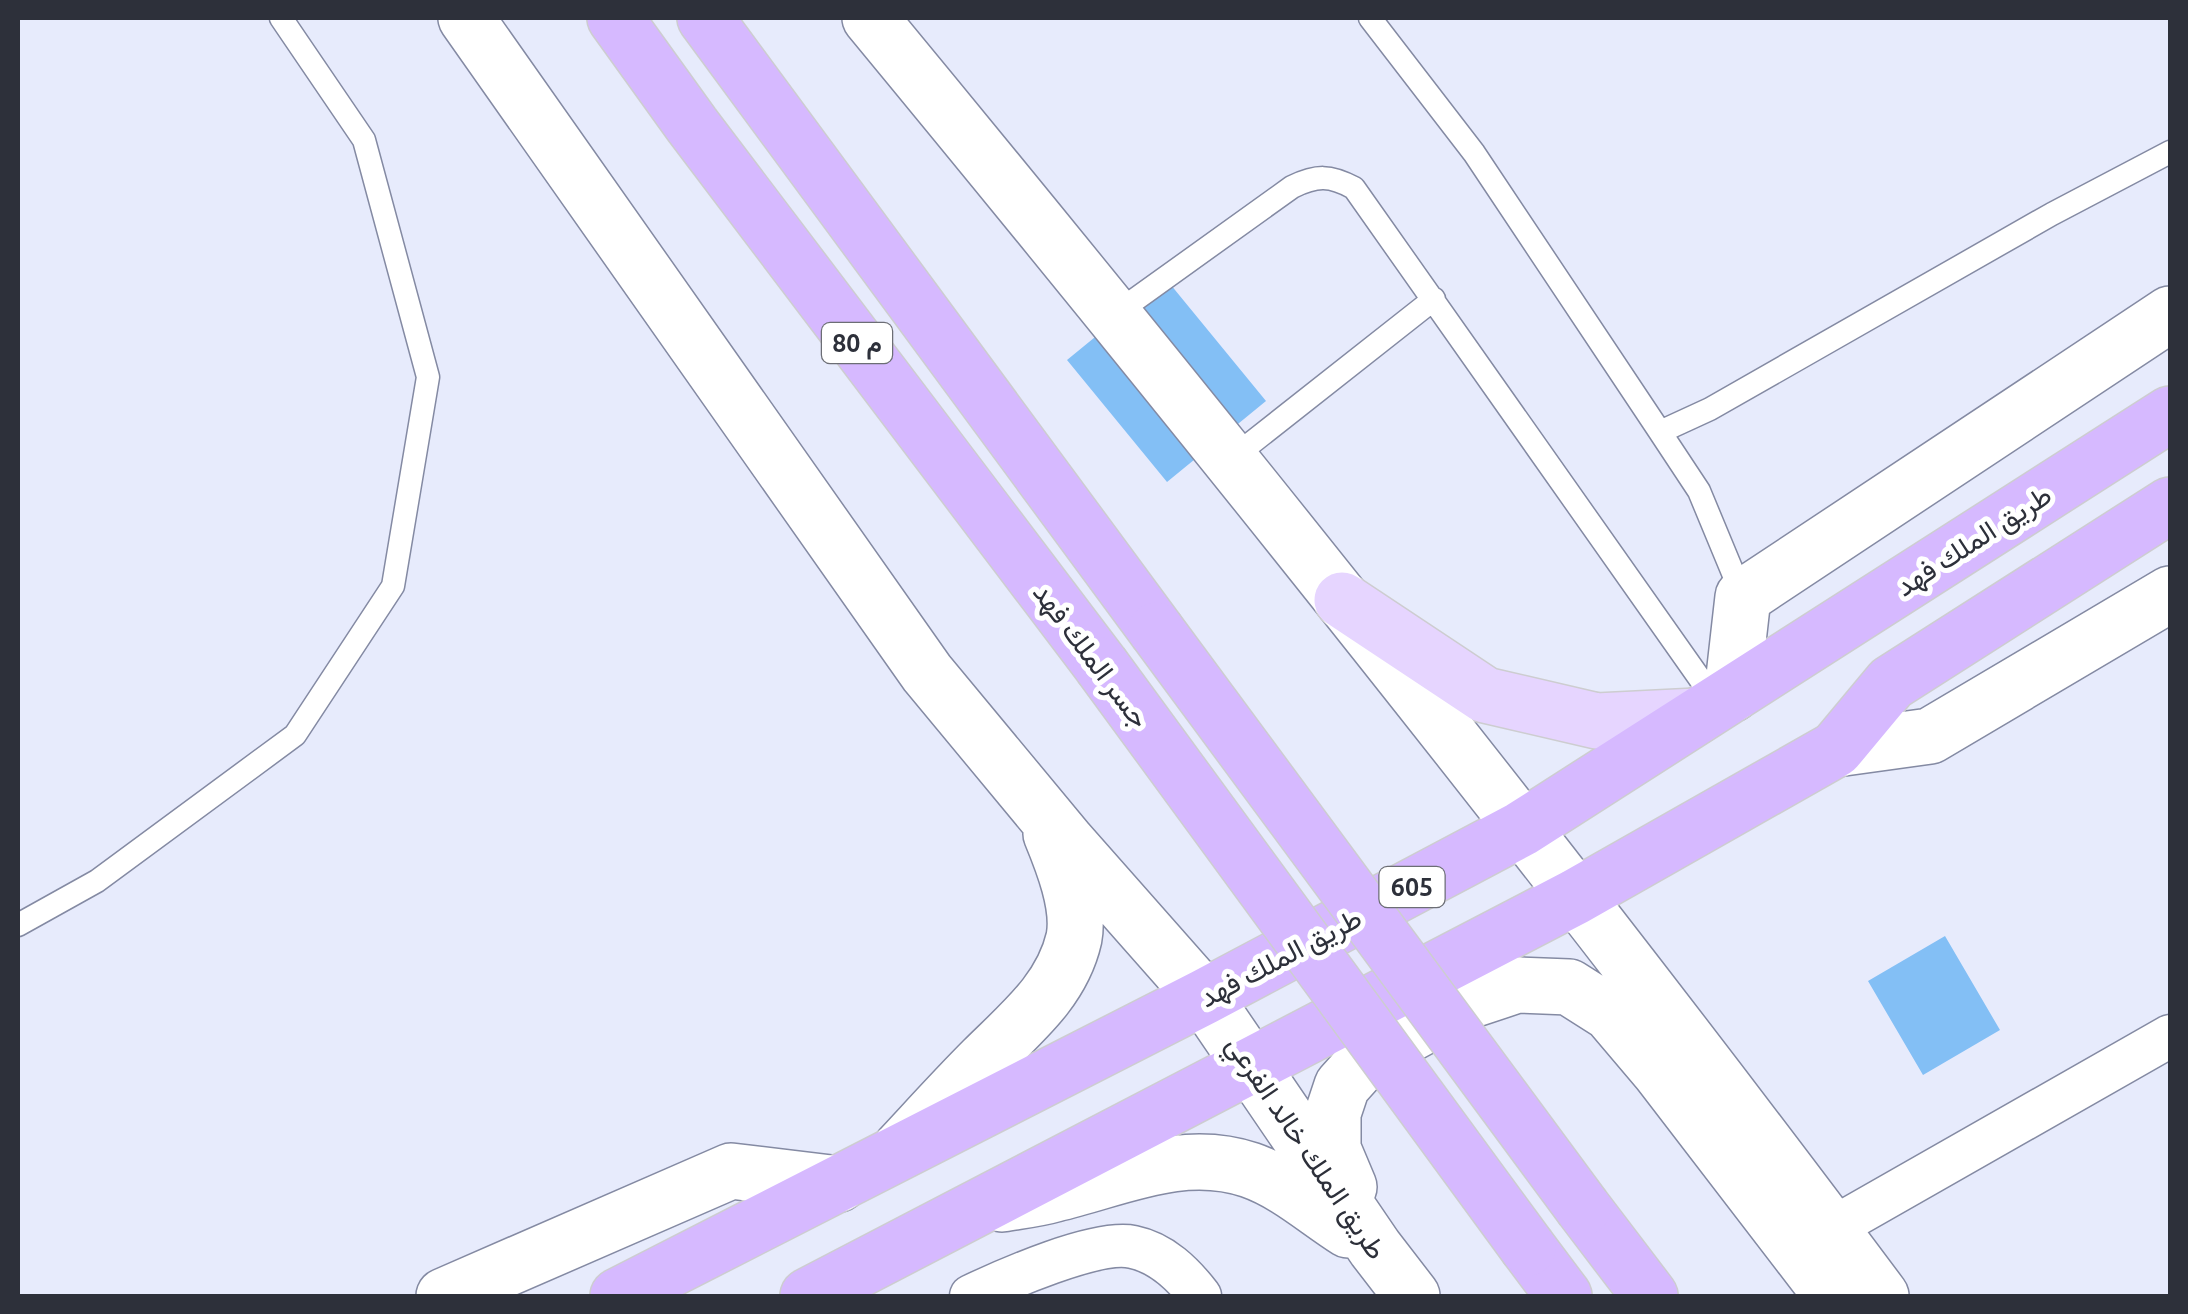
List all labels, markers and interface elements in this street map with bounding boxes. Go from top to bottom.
road number: م 80 [822,323,892,363]
street label: طريق الملك فهد [1890,478,2058,604]
street label: جسر الملك فهد [1025,577,1156,735]
road number: 605 [1380,867,1444,907]
street label: طريق الملك فهد [1194,901,1368,1015]
street label: طريق الملك خالد الفرعي [1214,1030,1393,1269]

